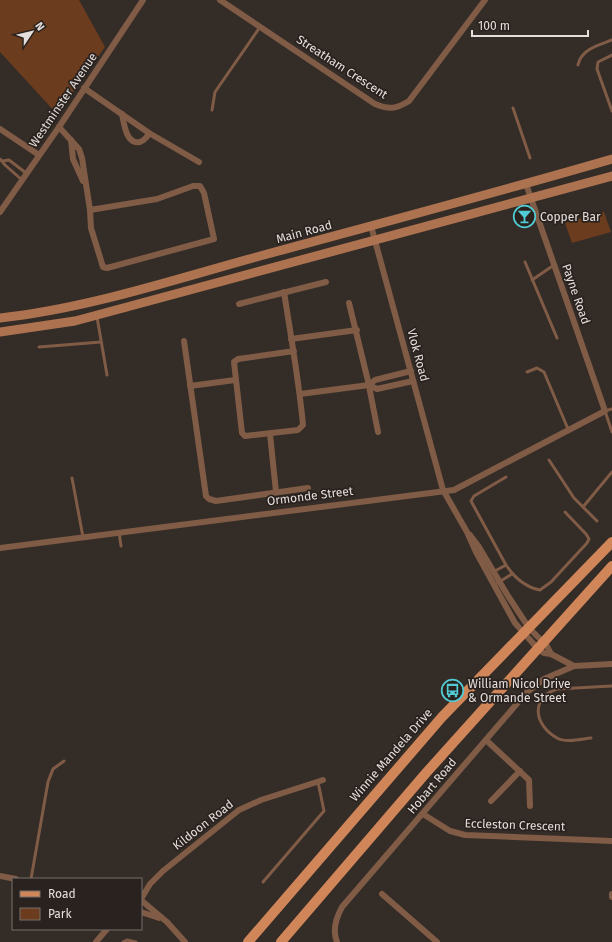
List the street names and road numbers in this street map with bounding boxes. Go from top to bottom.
street label: Streatham Crescent [294,32,391,102]
street label: Westminster Avenue [26,50,100,150]
street label: Main Road [275,218,333,246]
street label: Payne Road [559,262,593,326]
street label: Vlok Road [404,327,432,383]
street label: Ormonde Street [266,484,355,508]
street label: Winnie Mandela Drive [347,706,435,804]
street label: Hobart Road [405,755,459,817]
street label: Kildoon Road [170,797,236,853]
street label: Eccleston Crescent [464,816,566,834]

